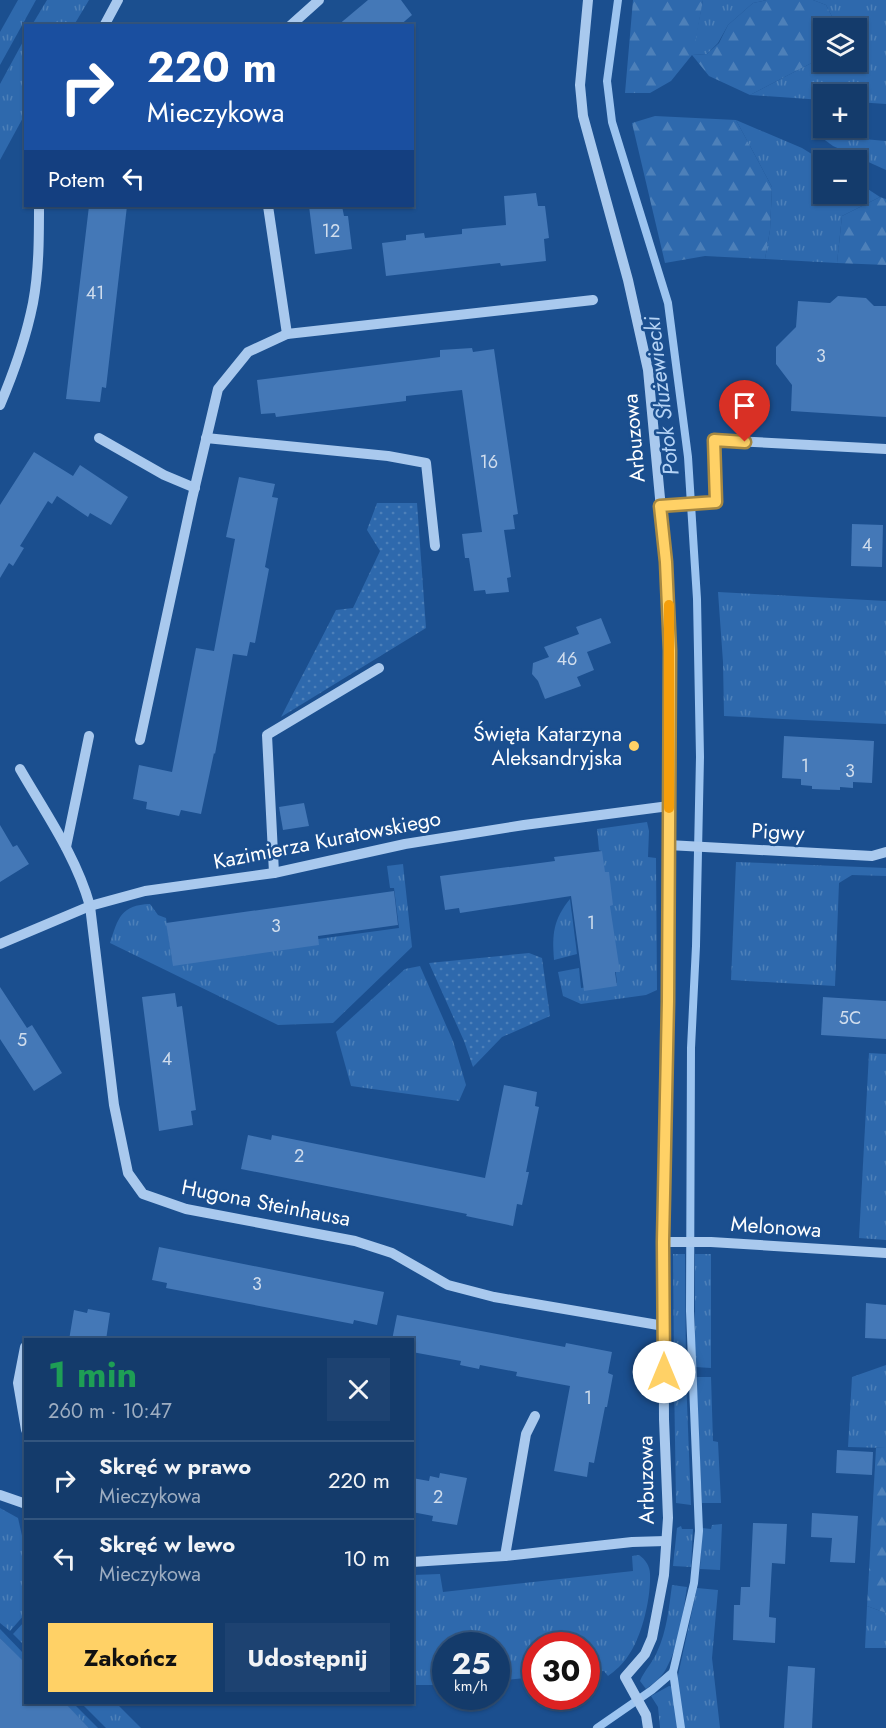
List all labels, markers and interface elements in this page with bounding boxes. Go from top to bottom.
map controls [813,18,867,204]
button: layers [813,18,867,72]
text: 220 m [147,37,277,98]
icon: right [48,48,126,126]
button: + [813,84,867,138]
text: Mieczykowa [147,93,285,132]
button: − [813,150,867,204]
icon: left [117,162,150,195]
text: Potem [48,163,105,195]
house number: 12 [322,218,340,244]
house number: 41 [86,280,104,306]
water label: Potok Służewiecki [635,314,687,477]
house number: 3 [816,343,826,369]
pin [719,380,770,442]
icon: arrive [728,389,761,422]
street label: Arbuzowa [615,392,653,484]
house number: 16 [480,449,498,475]
house number: 4 [862,532,872,558]
house number: 46 [557,646,577,672]
place label: Święta Katarzyna Aleksandryjska [473,719,622,773]
marker: Święta Katarzyna Aleksandryjska [627,739,641,753]
house number: 1 [801,753,809,779]
house number: 3 [845,758,855,784]
street label: Kazimierza Kuratowskiego [211,803,443,877]
street label: Pigwy [751,816,806,848]
house number: 1 [587,910,595,936]
house number: 3 [271,913,281,939]
house number: 5C [839,1005,861,1031]
house number: 5 [17,1027,27,1053]
house number: 4 [162,1046,172,1072]
house number: 2 [294,1143,304,1169]
street label: Hugona Steinhausa [179,1172,353,1234]
street label: Melonowa [730,1209,822,1245]
house number: 3 [252,1271,262,1297]
position arrow [632,1340,696,1404]
text: 1 min [48,1348,137,1400]
button: close [327,1358,390,1421]
house number: 1 [584,1385,592,1411]
text: 260 m · 10:47 [48,1397,172,1426]
street label: Arbuzowa [630,1435,662,1525]
text: Skręć w prawo [99,1450,251,1482]
icon: right [48,1464,81,1497]
text: 220 m [328,1464,390,1496]
text: Mieczykowa [99,1482,201,1511]
house number: 2 [433,1484,443,1510]
text: Skręć w lewo [99,1528,235,1560]
icon: left [48,1542,81,1575]
text: 10 m [343,1542,390,1574]
text: Mieczykowa [99,1560,201,1589]
button: Zakończ [48,1623,213,1692]
button: Udostępnij [225,1623,390,1692]
speed limit sign: 30 [522,1632,600,1710]
text: 25 [451,1642,491,1685]
text: km/h [454,1675,488,1697]

